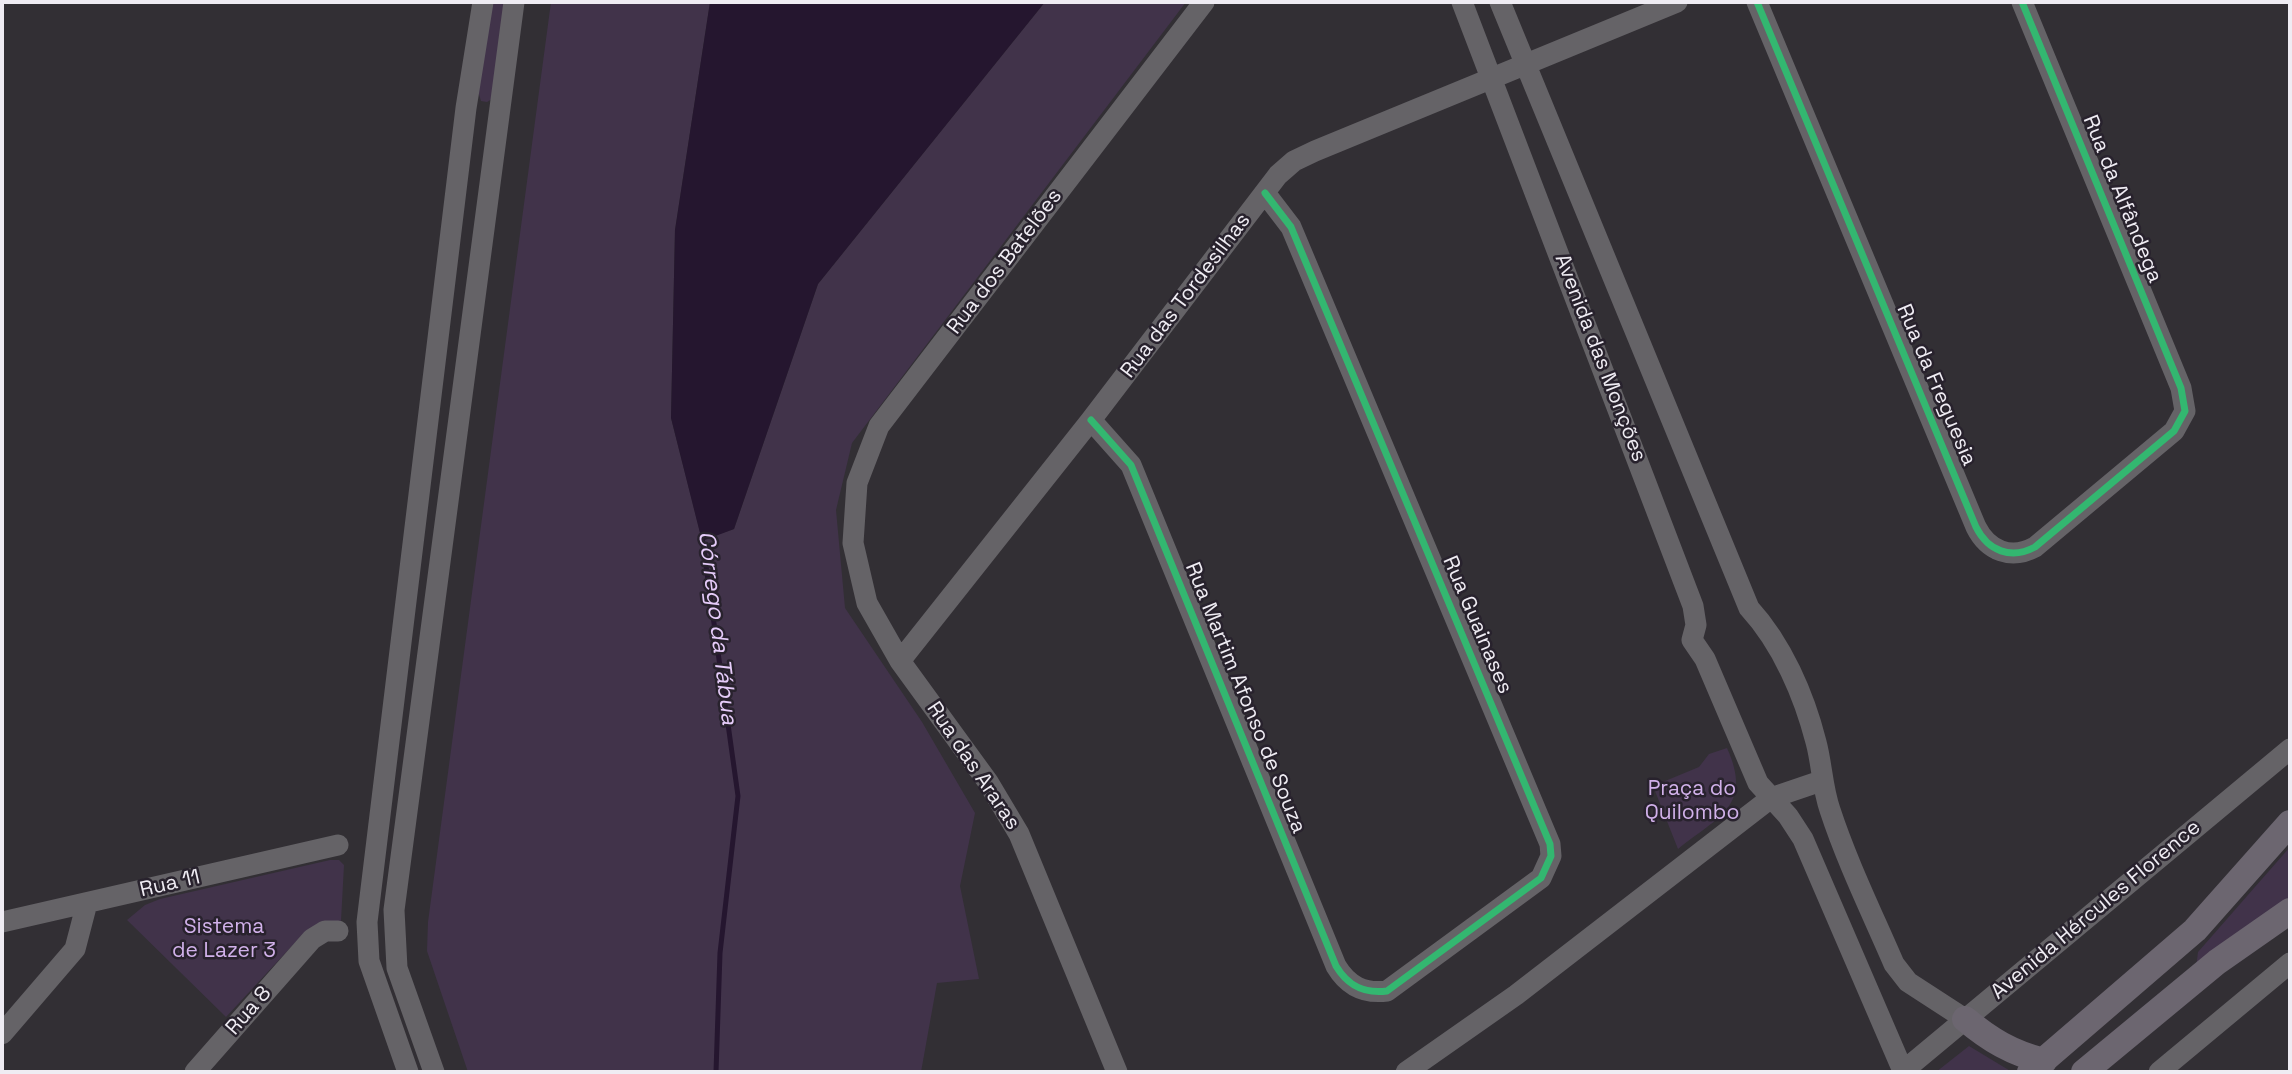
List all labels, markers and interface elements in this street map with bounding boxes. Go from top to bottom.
street label: Rua da Alfândega [2077,112,2167,286]
street label: Rua dos Batelões [942,184,1068,340]
street label: Rua das Tordesilhas [1116,209,1256,383]
street label: Avenida das Monções [1549,251,1651,465]
street label: Rua da Freguesia [1891,300,1981,470]
water label: Córrego da Tábua [691,529,743,727]
street label: Rua Guainases [1437,552,1517,698]
street label: Rua Martim Afonso de Souza [1179,559,1311,837]
street label: Rua das Araras [921,697,1025,835]
park label: Praça do Quilombo [1645,776,1739,826]
street label: Avenida Hércules Florence [1986,815,2206,1005]
street label: Rua 11 [137,865,203,903]
park label: Sistema de Lazer 3 [172,914,276,964]
street label: Rua 8 [221,981,277,1041]

